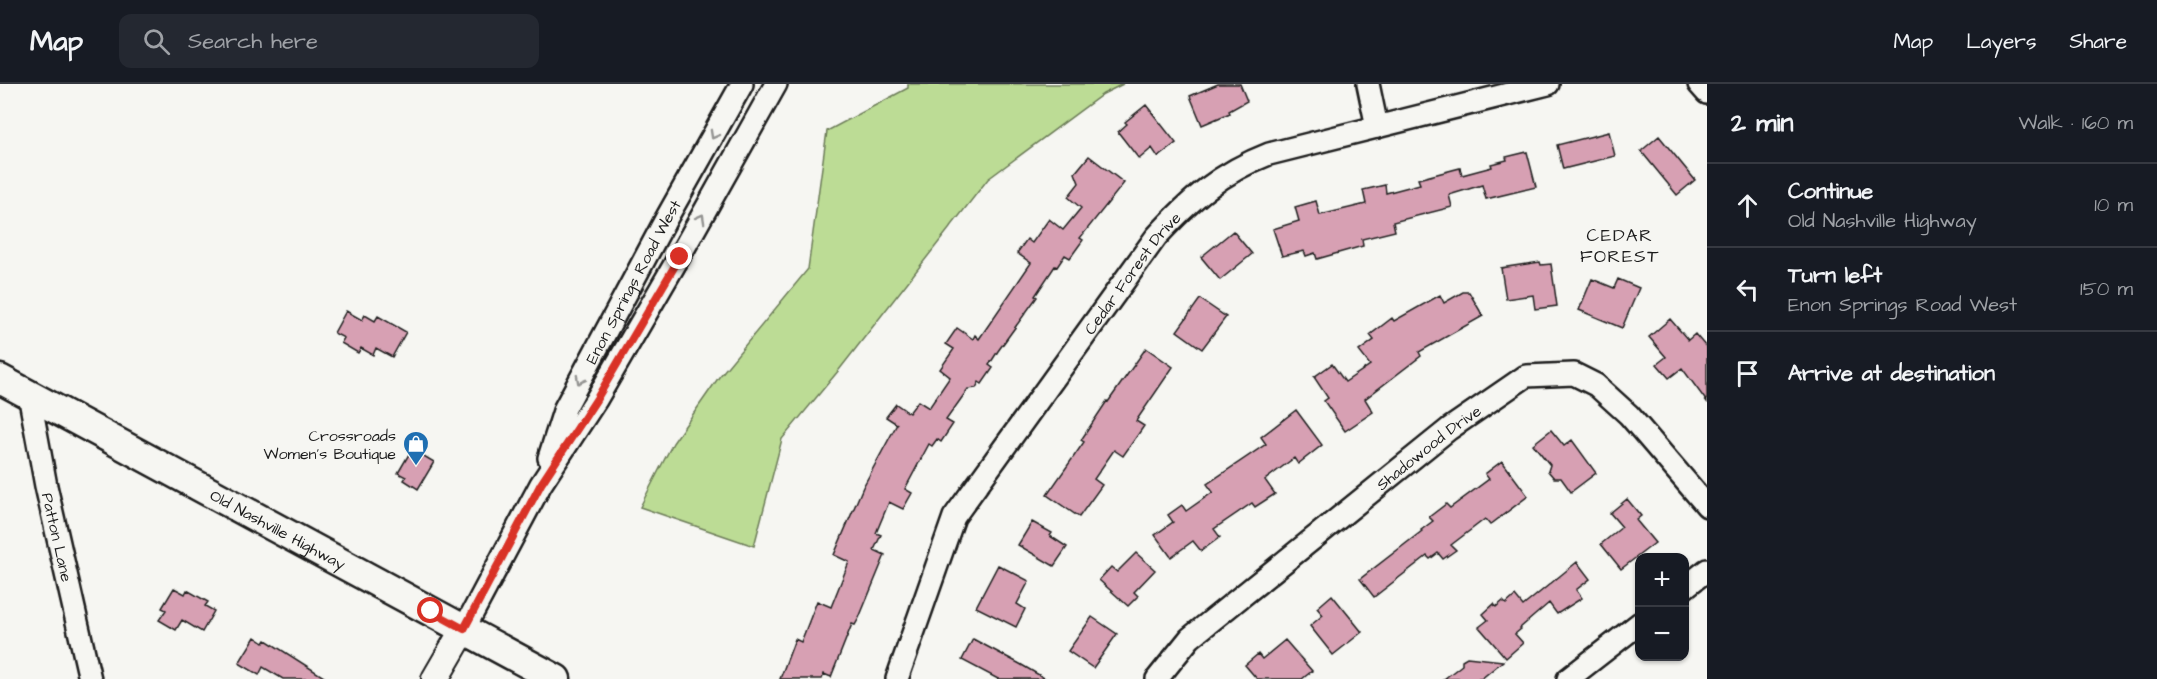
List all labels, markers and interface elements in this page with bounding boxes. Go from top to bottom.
search box [119,14,539,68]
text: Map [30,22,83,61]
icon: search [140,25,173,58]
text: Search here [188,26,318,57]
text: Map [1893,27,1933,56]
text: Layers [1966,27,2036,56]
text: Share [2069,27,2127,56]
text: 2 min [1731,105,1793,141]
text: Walk · 160 m [2018,109,2133,137]
one-way arrow [709,129,721,139]
text: Continue [1788,176,1873,207]
icon: ahead [1731,189,1764,222]
text: 10 m [2094,191,2133,219]
street label: Enon Springs Road West [581,195,687,368]
street label: Cedar Forest Drive [1079,207,1186,339]
text: Old Nashville Highway [1788,207,1977,235]
one-way arrow [694,214,705,224]
district label: CEDAR FOREST [1580,223,1660,269]
route end [666,243,692,269]
text: Turn left [1788,260,1882,291]
icon: left [1731,273,1764,306]
text: 150 m [2080,275,2133,303]
text: Enon Springs Road West [1788,291,2017,319]
icon: arrive [1731,357,1764,390]
text: Arrive at destination [1788,358,1995,389]
one-way arrow [576,374,587,384]
street label: Shadowood Drive [1372,400,1486,496]
place label: Crossroads Women's Boutique [263,425,396,465]
shop icon: Crossroads Women's Boutique [401,429,431,467]
street label: Old Nashville Highway [206,484,349,576]
street label: Patton Lane [36,491,78,584]
map controls [1635,553,1689,661]
button: + [1635,553,1689,607]
route start [417,597,443,623]
button: − [1635,607,1689,661]

